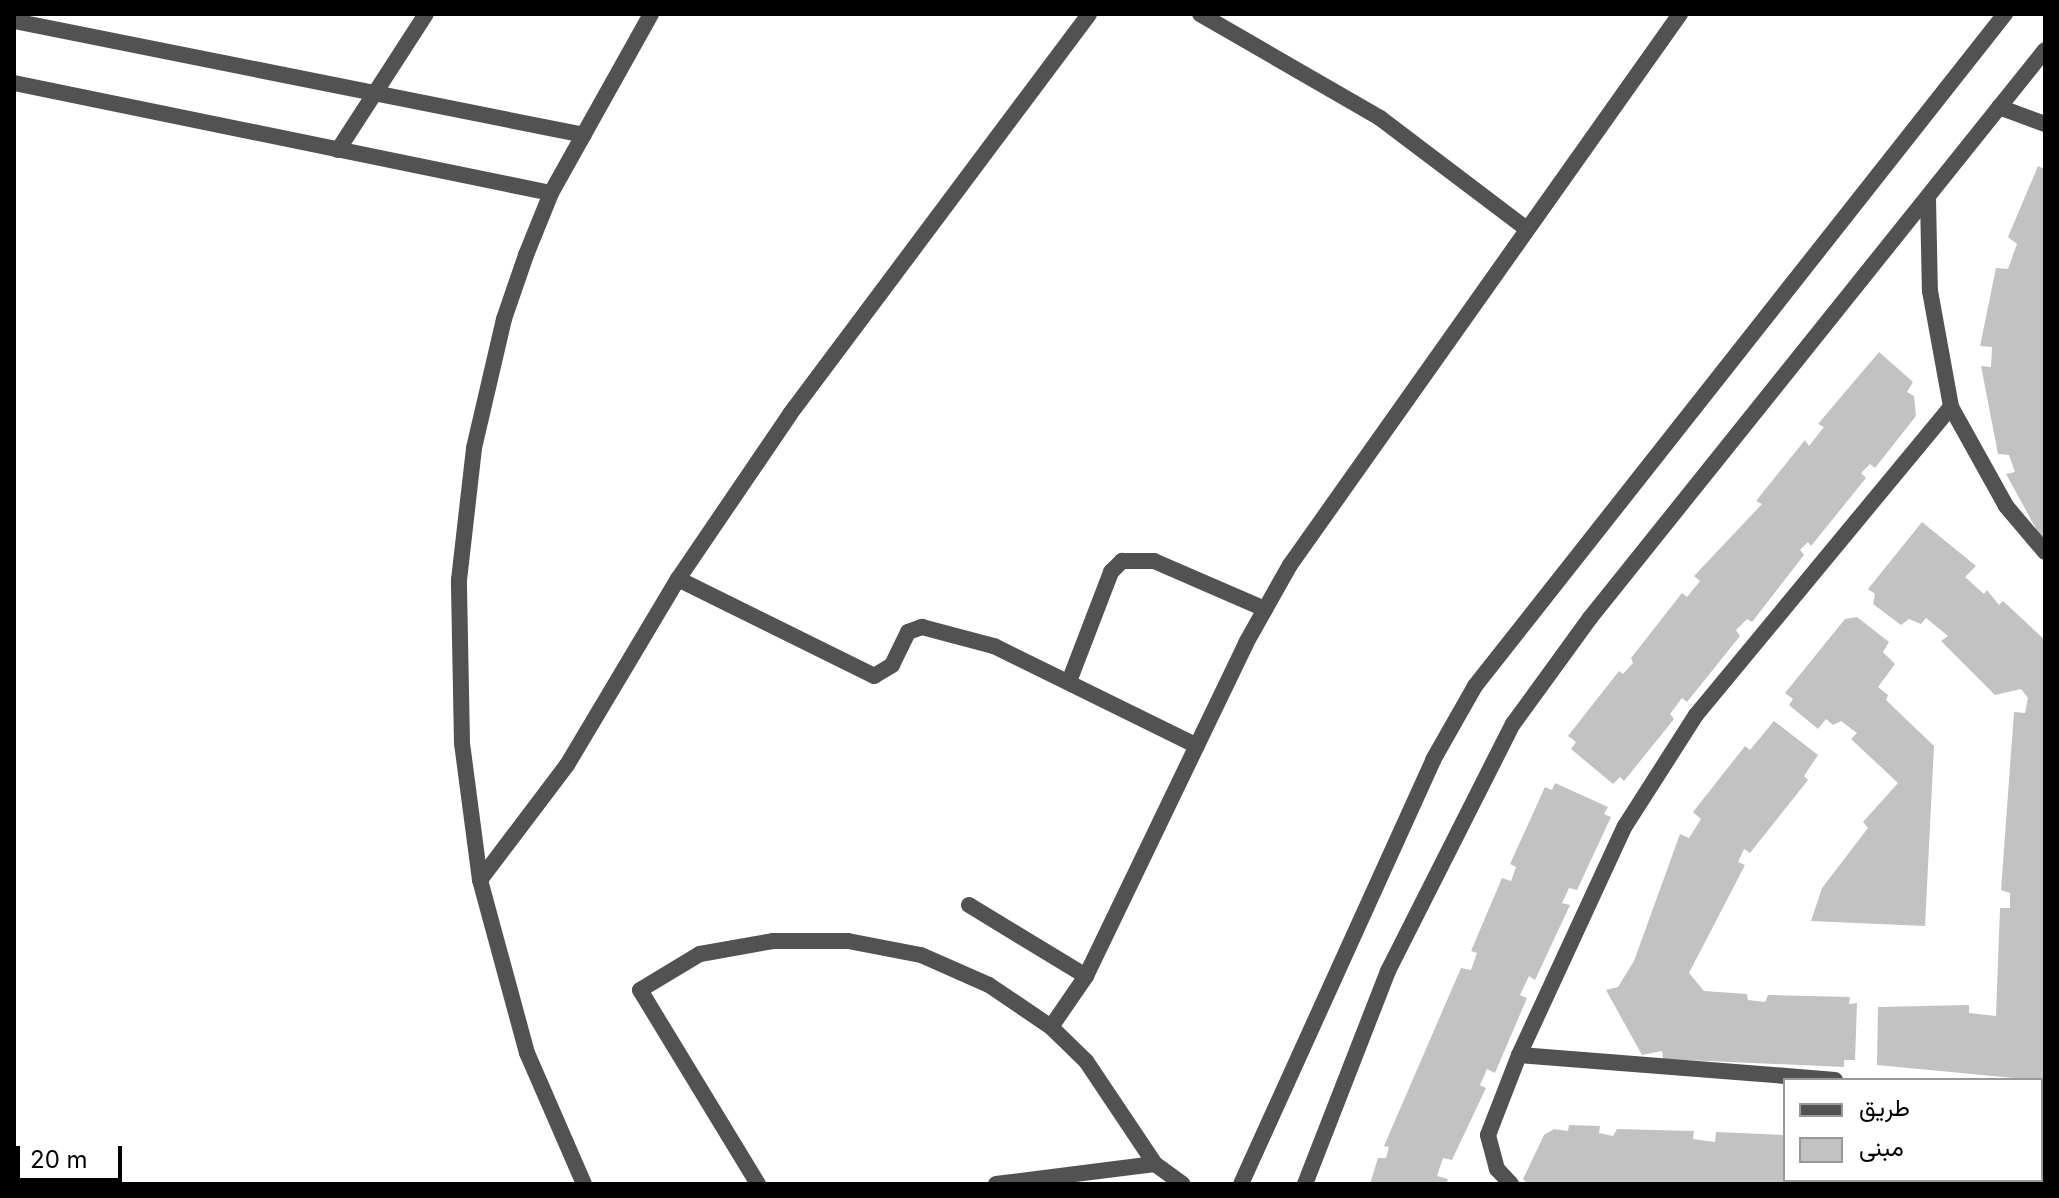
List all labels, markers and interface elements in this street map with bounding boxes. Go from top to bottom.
legend [1783,1078,2043,1182]
text: طريق [1859,1093,1910,1122]
scale bar [20,1130,126,1180]
text: مبنى [1859,1133,1904,1162]
text: 20 m [30,1145,88,1174]

